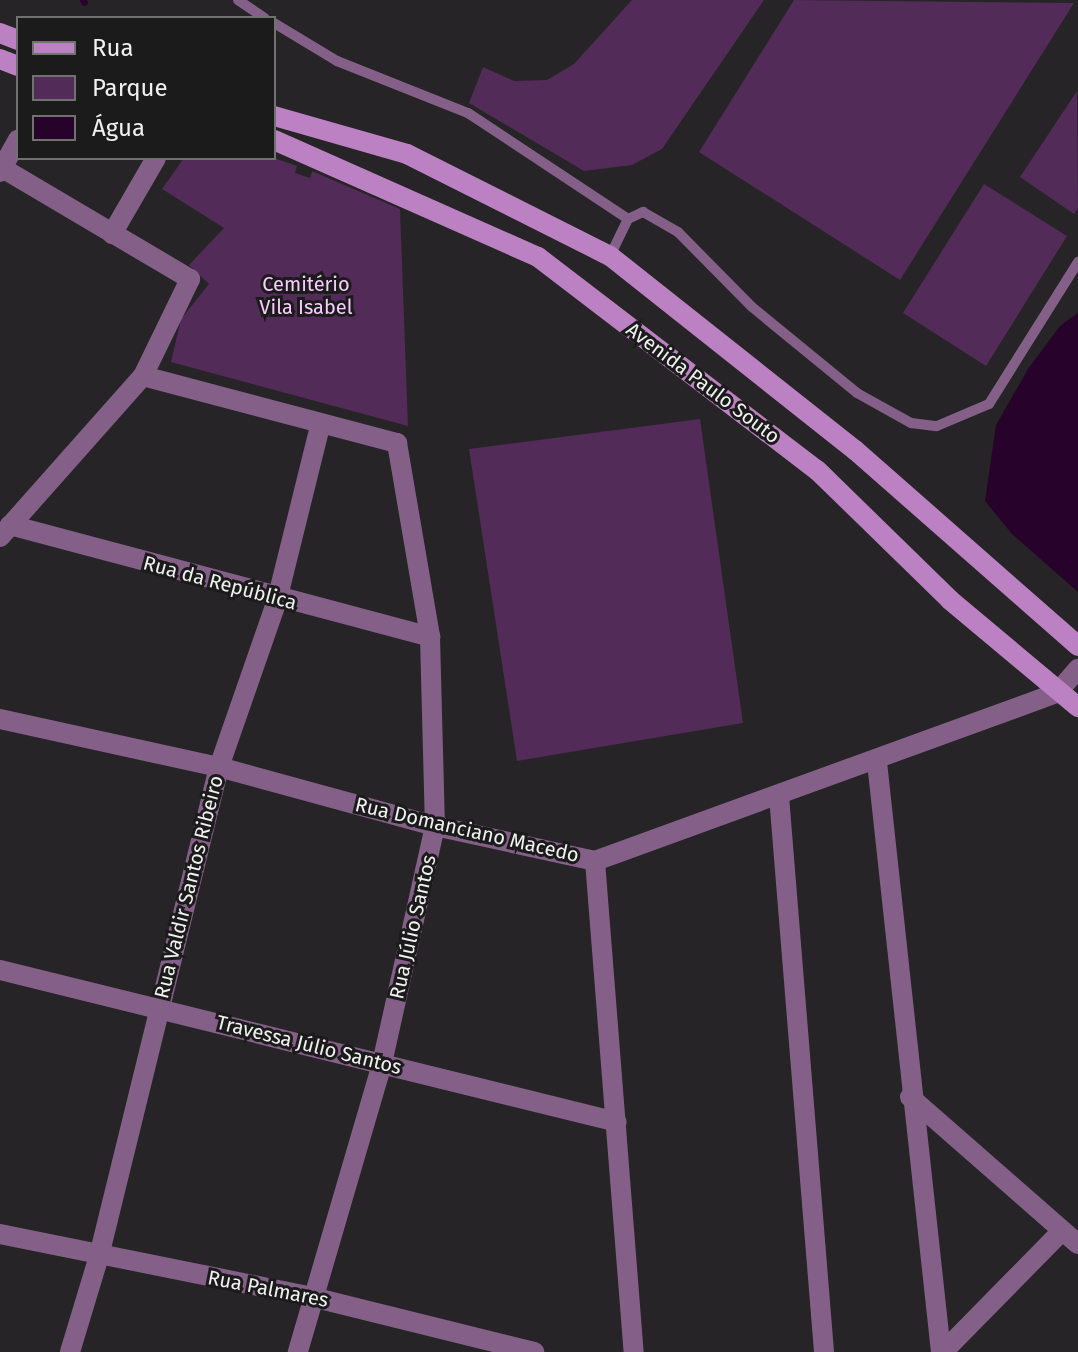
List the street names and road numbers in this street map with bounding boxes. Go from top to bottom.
street label: Avenida Paulo Souto [621,317,785,449]
street label: Rua da República [141,551,299,615]
street label: Rua Valdir Santos Ribeiro [150,773,228,1001]
street label: Rua Domanciano Macedo [353,793,581,867]
street label: Rua Júlio Santos [385,852,441,1002]
street label: Travessa Júlio Santos [214,1010,404,1080]
street label: Rua Palmares [206,1266,330,1312]

